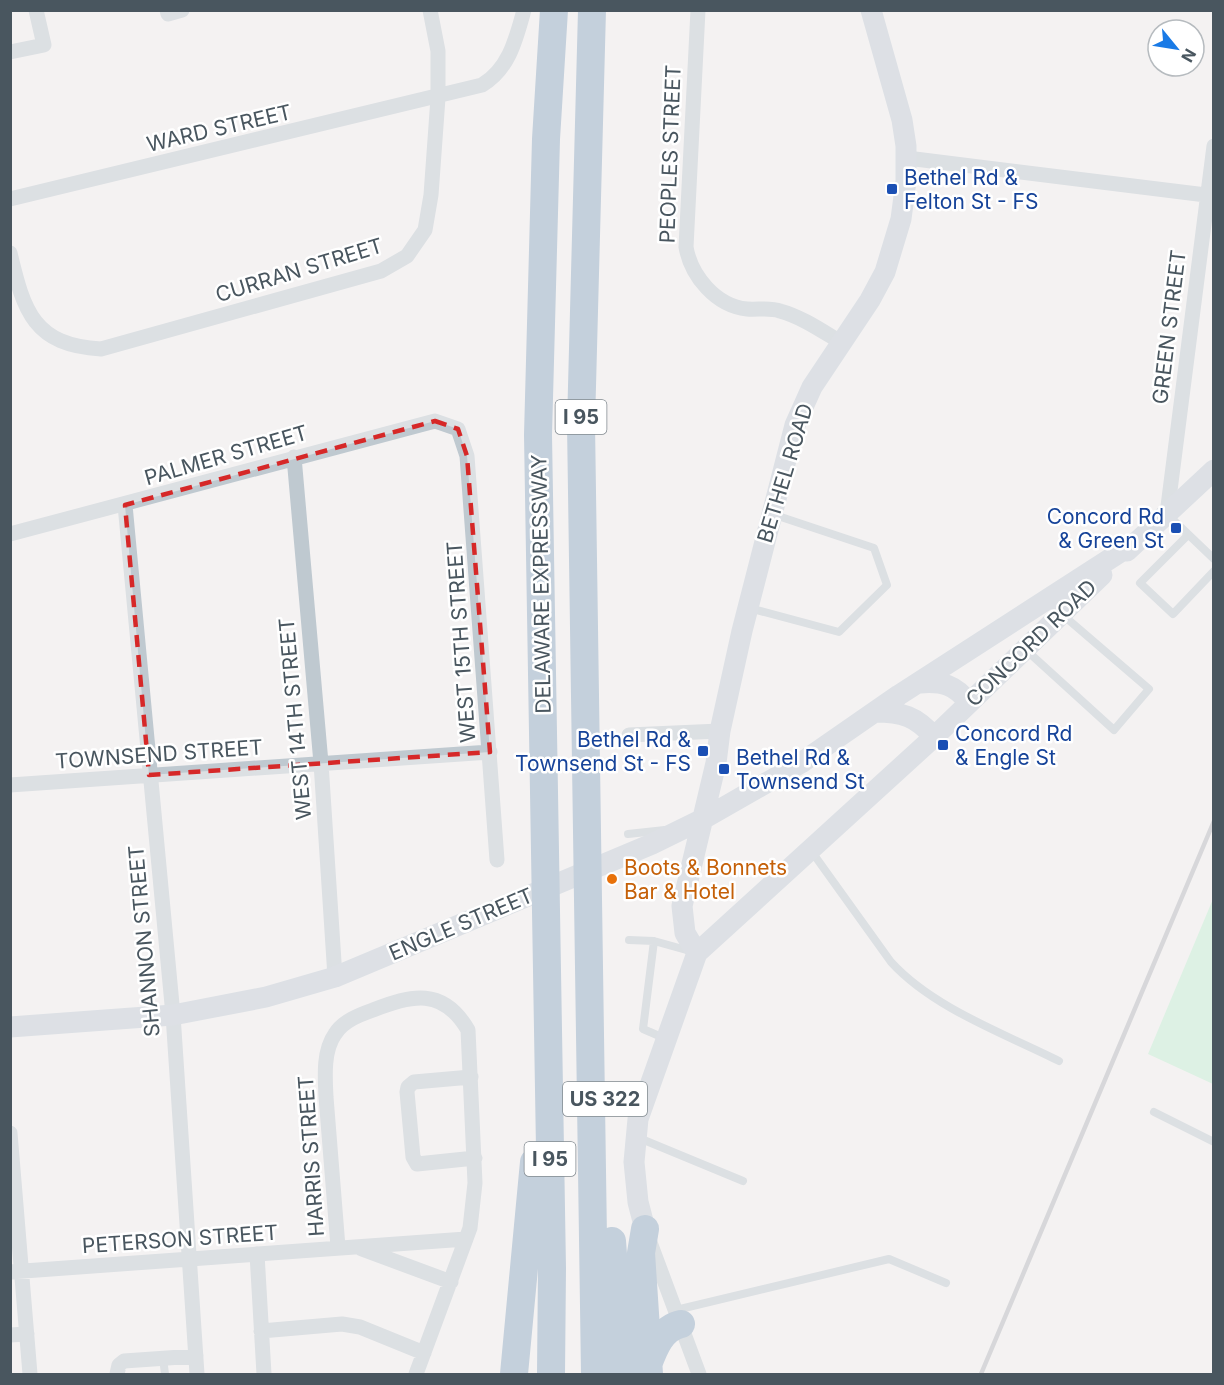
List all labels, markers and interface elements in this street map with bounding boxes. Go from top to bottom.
north arrow [1146,18,1206,78]
text: N [1177,45,1201,66]
street label: PEOPLES STREET [654,64,686,244]
street label: WARD STREET [144,99,294,157]
place label: Bethel Rd & Felton St - FS [904,165,1038,214]
marker: Bethel Rd & Felton St - FS [885,182,899,196]
street label: CURRAN STREET [212,233,386,307]
street label: GREEN STREET [1147,248,1191,406]
road number: I 95 [556,400,606,434]
street label: BETHEL ROAD [752,400,818,546]
street label: PALMER STREET [142,420,310,490]
street label: DELAWARE EXPRESSWAY [526,454,556,714]
place label: Concord Rd & Green St [1047,504,1164,553]
marker: Concord Rd & Green St [1169,521,1183,535]
street label: WEST 15TH STREET [441,540,481,744]
street label: CONCORD ROAD [961,574,1101,712]
street label: WEST 14TH STREET [274,617,316,821]
place label: Concord Rd & Engle St [955,721,1072,770]
place label: Bethel Rd & Townsend St - FS [515,727,691,776]
street label: TOWNSEND STREET [54,734,264,774]
marker: Concord Rd & Engle St [936,738,950,752]
marker: Bethel Rd & Townsend St - FS [696,744,710,758]
place label: Bethel Rd & Townsend St [736,745,865,794]
marker: Bethel Rd & Townsend St [717,762,731,776]
street label: SHANNON STREET [123,844,165,1038]
place label: Boots & Bonnets Bar & Hotel [624,855,787,904]
marker: Boots & Bonnets Bar & Hotel [605,872,619,886]
street label: ENGLE STREET [385,882,537,966]
street label: HARRIS STREET [293,1075,329,1237]
road number: US 322 [563,1082,647,1116]
road number: I 95 [524,1142,576,1176]
street label: PETERSON STREET [81,1220,279,1258]

